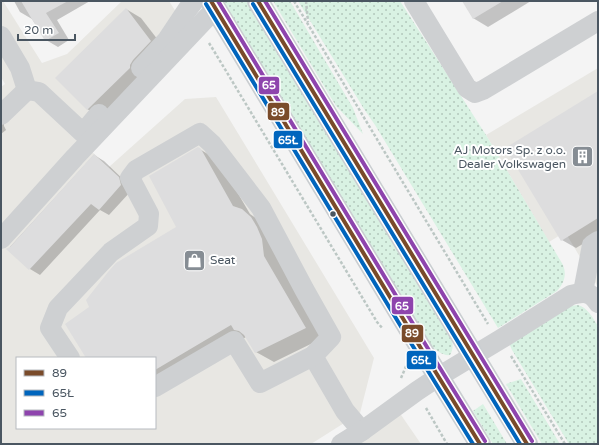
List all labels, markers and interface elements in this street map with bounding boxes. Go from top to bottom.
scale bar [18,16,75,42]
text: 20 m [24,23,53,37]
line badge: 65 [258,76,280,95]
text: 65 [262,79,276,92]
line badge: 89 [267,102,290,121]
text: 89 [271,106,285,119]
line badge: 65Ł [273,130,303,149]
text: 65Ł [278,134,299,147]
place label: AJ Motors Sp. z o.o. Dealer Volkswagen [454,143,566,171]
building icon: AJ Motors Sp. z o.o. Dealer Volkswagen [569,144,595,170]
unlabelled marker [328,209,338,219]
shop icon: Seat [181,247,207,273]
place label: Seat [210,253,236,267]
line badge: 65 [391,296,414,315]
text: 65 [395,300,409,313]
line badge: 89 [401,324,424,343]
text: 89 [405,327,419,340]
line badge: 65Ł [406,350,437,370]
text: 65Ł [411,354,432,367]
legend [16,357,156,429]
text: 89 [52,366,67,380]
text: 65Ł [52,386,74,400]
text: 65 [52,406,67,420]

